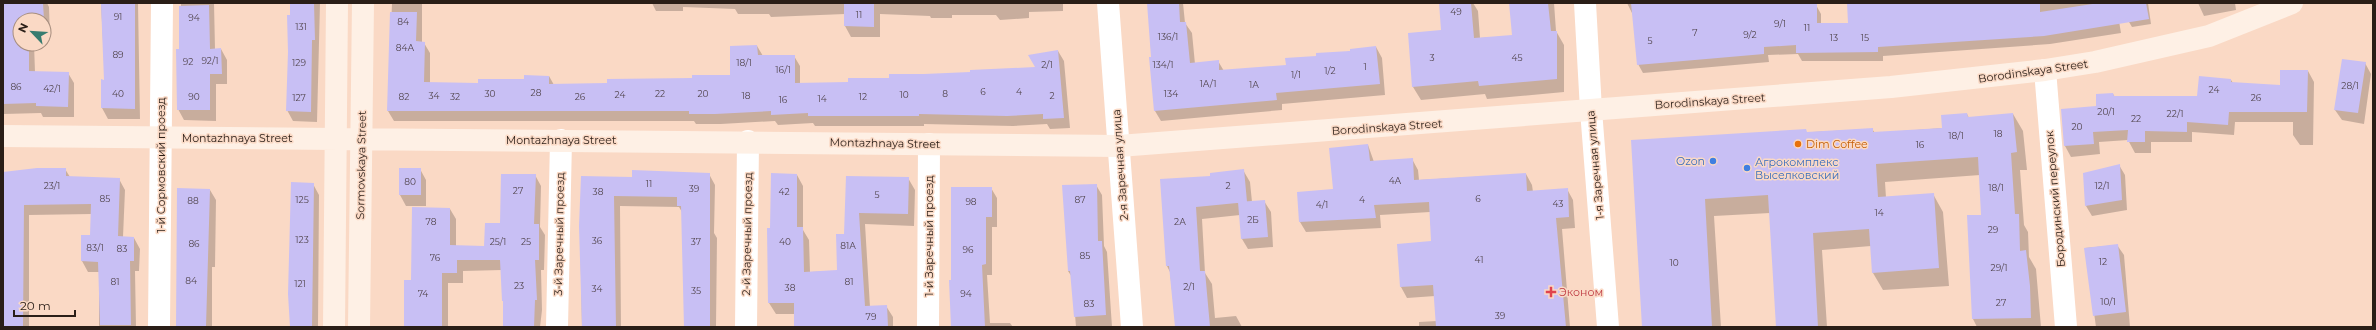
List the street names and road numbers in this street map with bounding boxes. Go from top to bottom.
street label: Borodinskaya Street [1977,56,2089,86]
street label: Borodinskaya Street [1654,90,1766,112]
street label: 1-й Сормовский проезд [154,97,168,233]
street label: 2-я Заречная улица [1109,109,1131,221]
street label: Sormovskaya Street [353,110,369,220]
street label: 1-я Заречная улица [1583,110,1607,220]
street label: Borodinskaya Street [1331,116,1443,138]
street label: Бородинский переулок [2042,130,2068,268]
street label: Montazhnaya Street [182,131,293,145]
street label: Montazhnaya Street [506,133,617,147]
street label: Montazhnaya Street [830,135,941,151]
street label: 3-й Заречный проезд [551,172,567,296]
street label: 2-й Заречный проезд [739,172,755,296]
street label: 1-й Заречный проезд [922,175,936,297]

